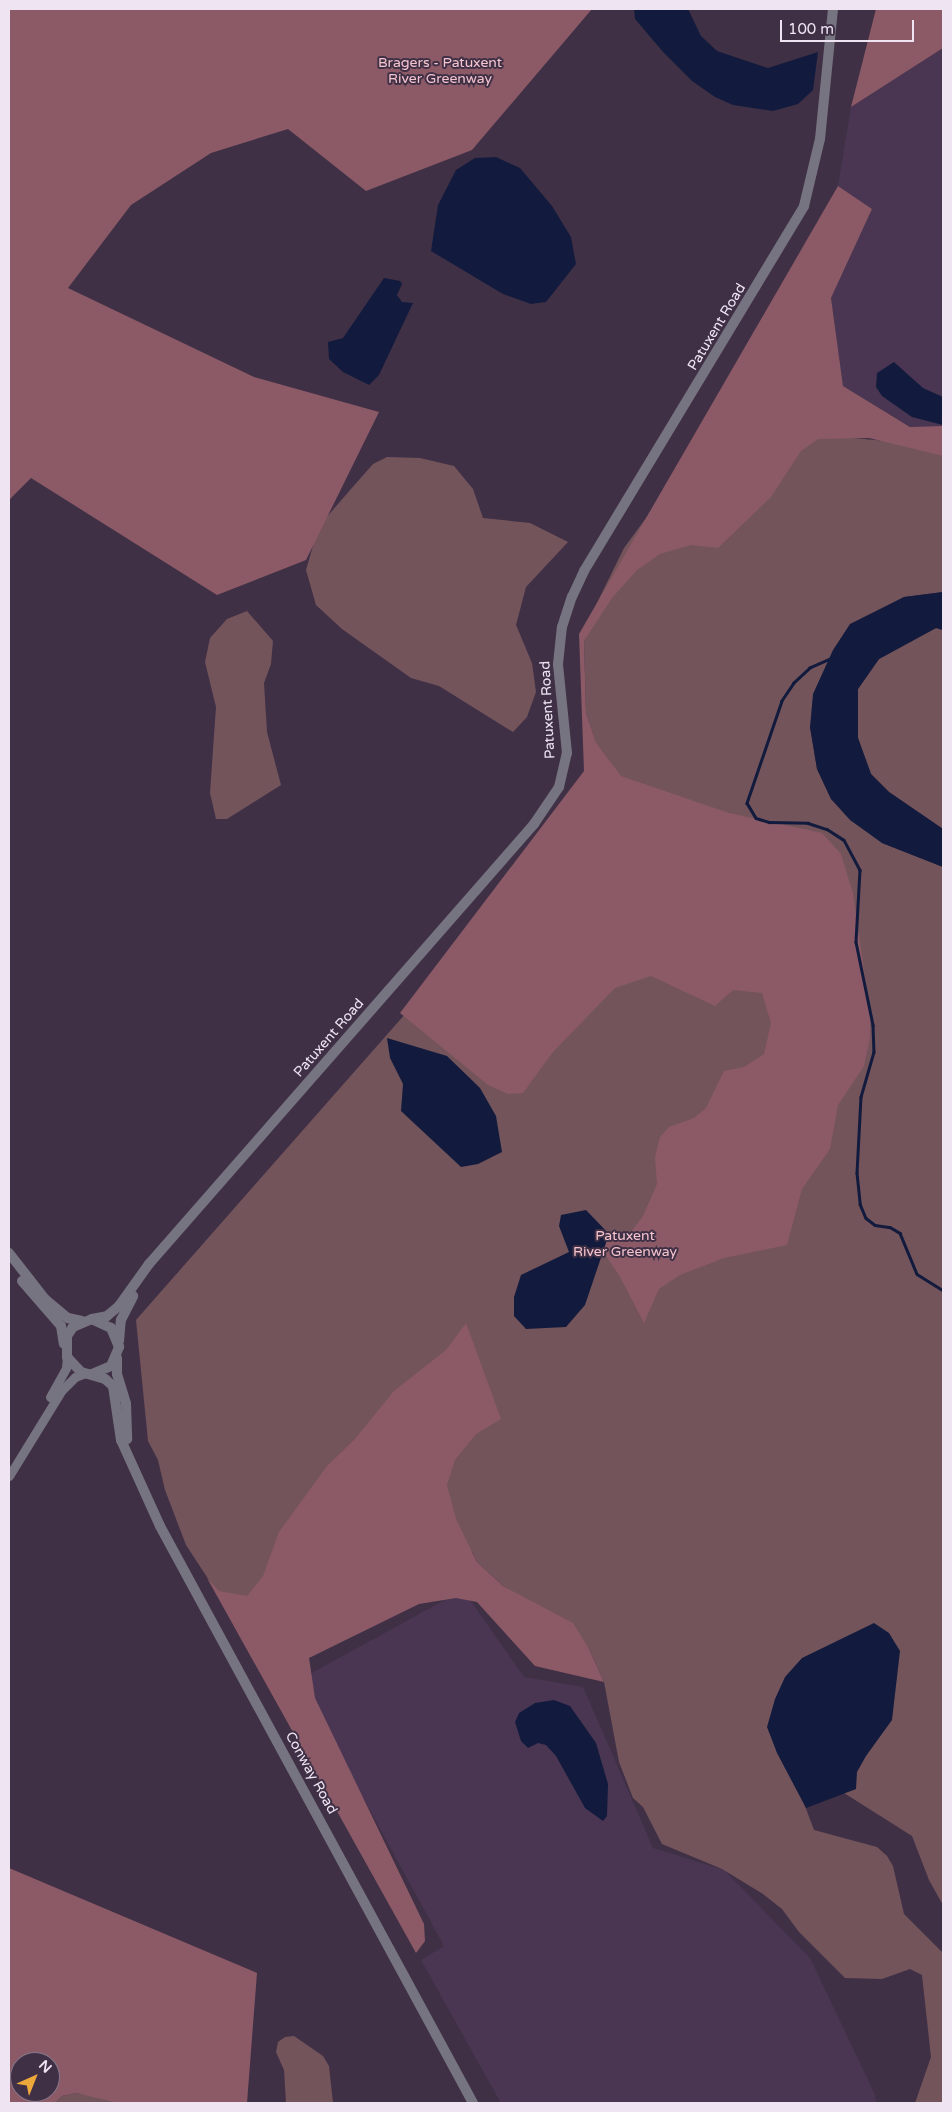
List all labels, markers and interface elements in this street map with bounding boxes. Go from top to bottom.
scale bar [782,10,916,42]
text: 100 m [788,20,834,38]
park label: Bragers - Patuxent River Greenway [378,55,502,88]
street label: Patuxent Road [684,281,750,373]
street label: Patuxent Road [537,660,559,760]
street label: Patuxent Road [290,995,368,1081]
park label: Patuxent River Greenway [573,1228,677,1260]
street label: Conway Road [281,1729,341,1817]
north arrow [10,2052,60,2102]
text: N [35,2057,55,2077]

